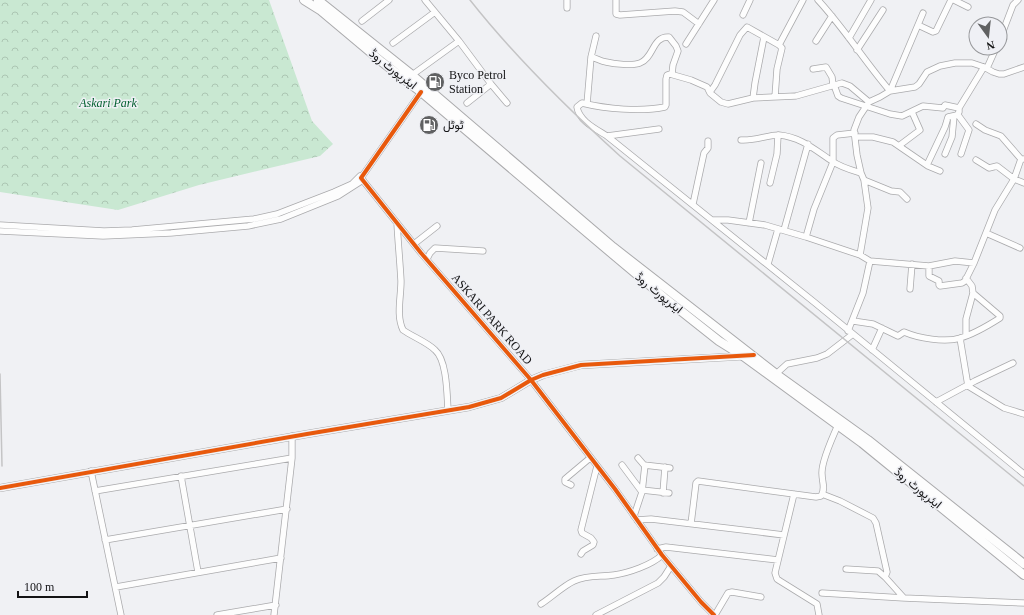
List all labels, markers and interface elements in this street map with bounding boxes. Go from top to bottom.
north arrow [968,16,1008,56]
text: N [985,39,996,52]
street label: ایئرپورٹ روڈ [366,46,420,93]
place label: Byco Petrol Station [449,68,507,96]
fuel station icon: Byco Petrol Station [424,71,446,93]
park label: Askari Park [78,96,138,110]
fuel station icon: ٹوٹل [418,114,440,136]
place label: ٹوٹل [443,118,464,133]
street label: ایئرپورٹ روڈ [632,270,685,317]
street label: ASKARI PARK ROAD [449,271,535,367]
street label: ایئرپورٹ روڈ [891,465,944,512]
scale bar [18,573,87,599]
text: 100 m [24,580,55,594]

